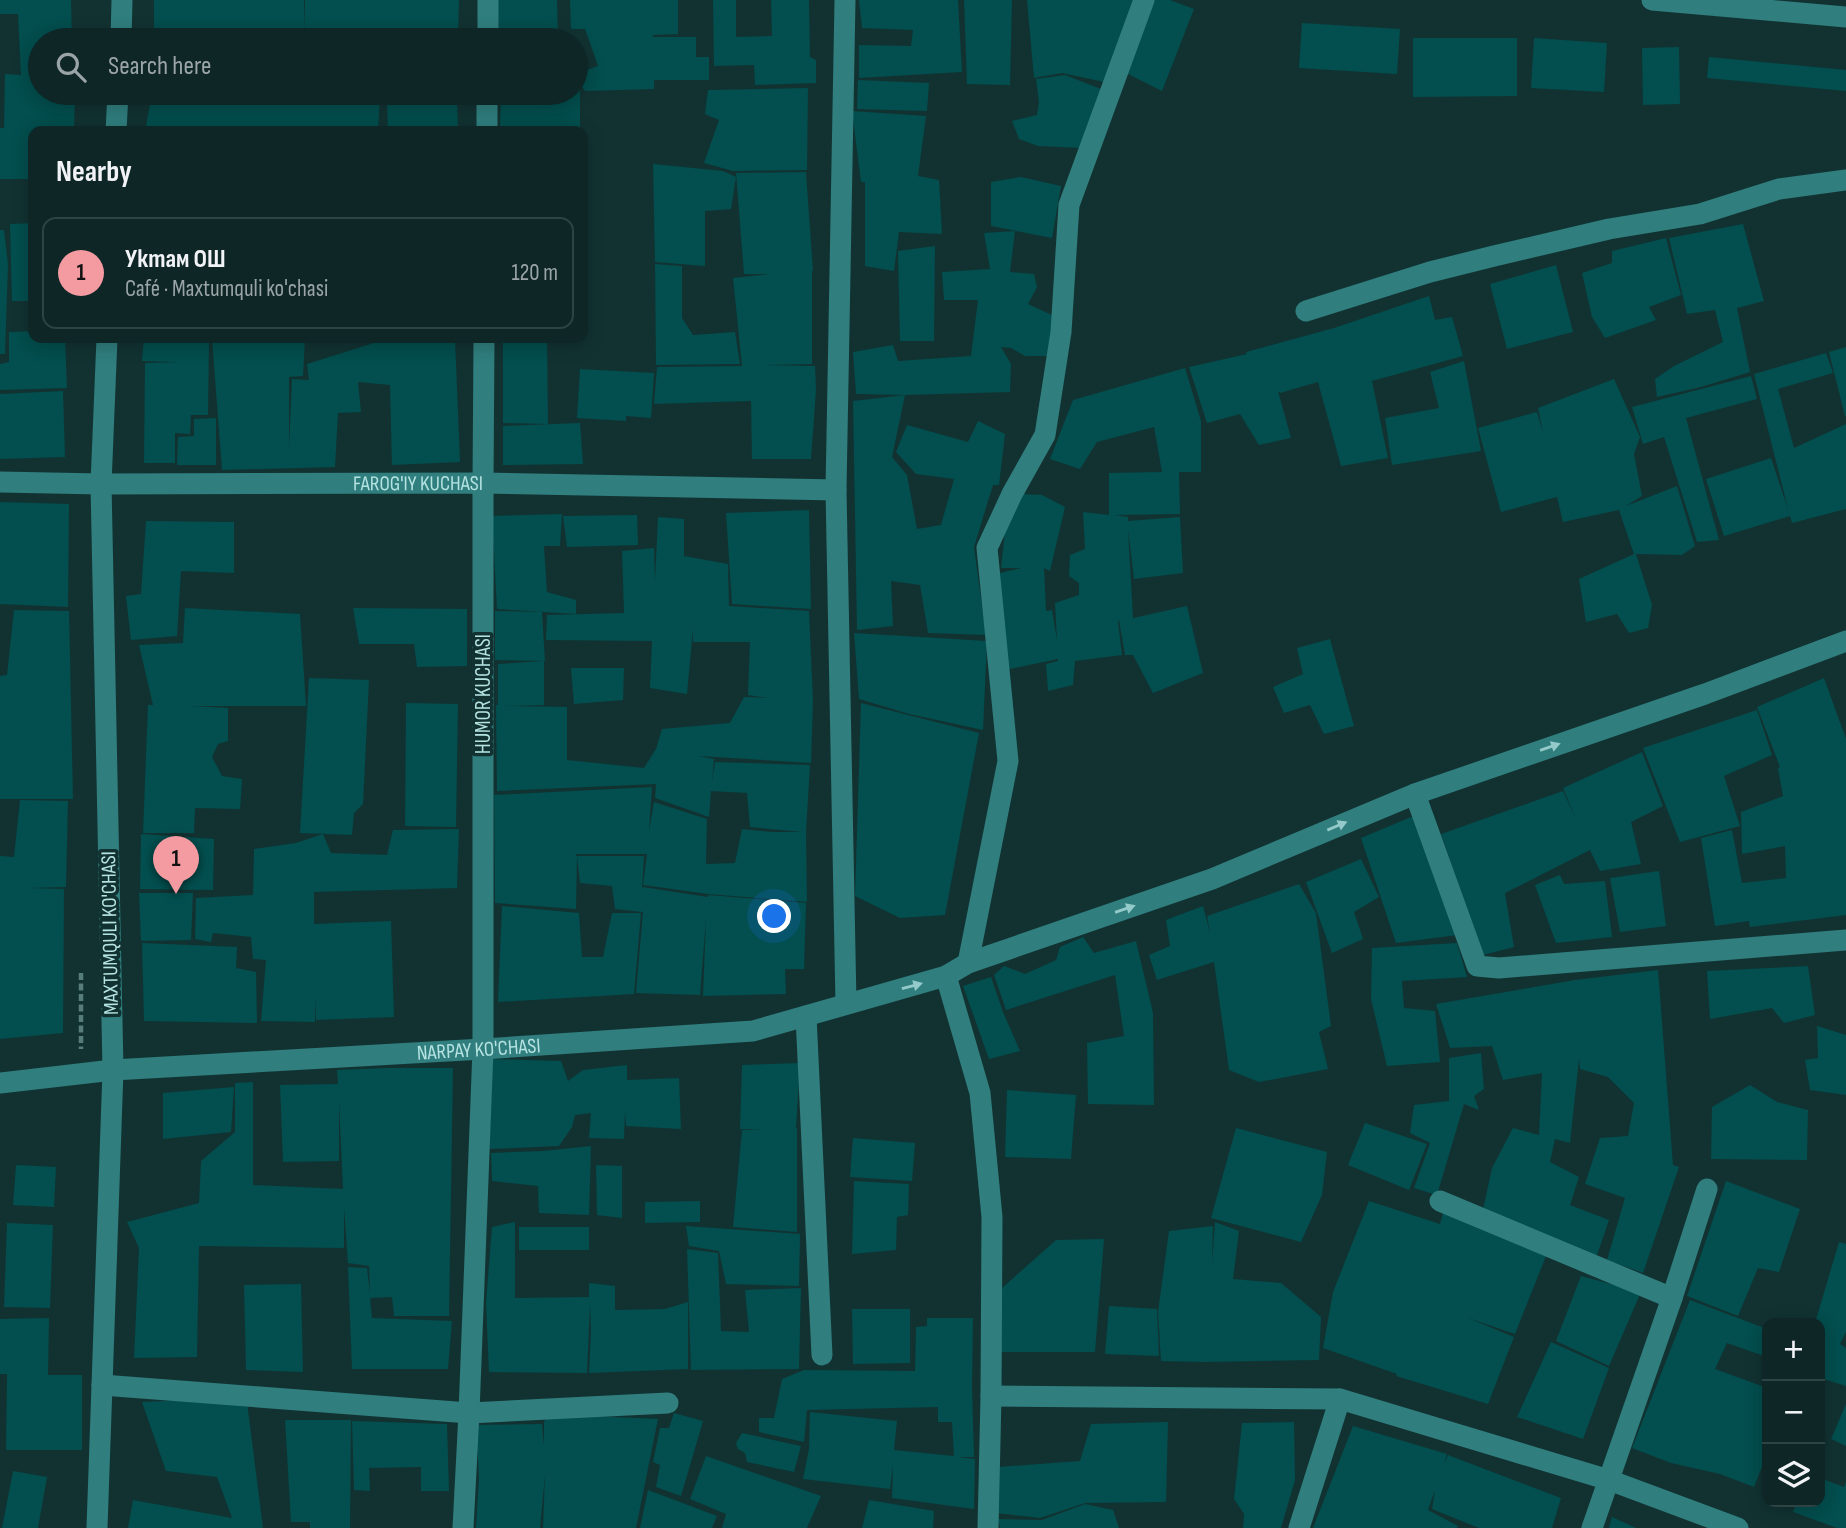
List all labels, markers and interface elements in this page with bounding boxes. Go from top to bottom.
search box [28,28,588,105]
icon: search [52,48,90,86]
text: Search here [108,51,211,82]
text: Nearby [56,154,132,190]
text: Уктам ОШ [125,244,226,275]
text: 1 [76,259,86,287]
text: 120 m [512,259,558,287]
text: Café · Maxtumquli ko'chasi [125,275,328,303]
street label: FAROG'IY KUCHASI [353,471,483,496]
street label: HUMOR KUCHASI [471,634,496,754]
one-way arrow [1540,741,1561,752]
one-way arrow [1327,820,1348,831]
pin: 1 [153,836,199,894]
street label: MAXTUMQULI KO'CHASI [96,851,124,1015]
your location [757,899,791,933]
one-way arrow [1115,903,1136,914]
one-way arrow [902,980,923,990]
street label: NARPAY KO'CHASI [416,1033,541,1065]
map controls [1762,1318,1825,1507]
button: + [1762,1318,1825,1381]
button: − [1762,1381,1825,1444]
button: layers [1762,1444,1825,1507]

